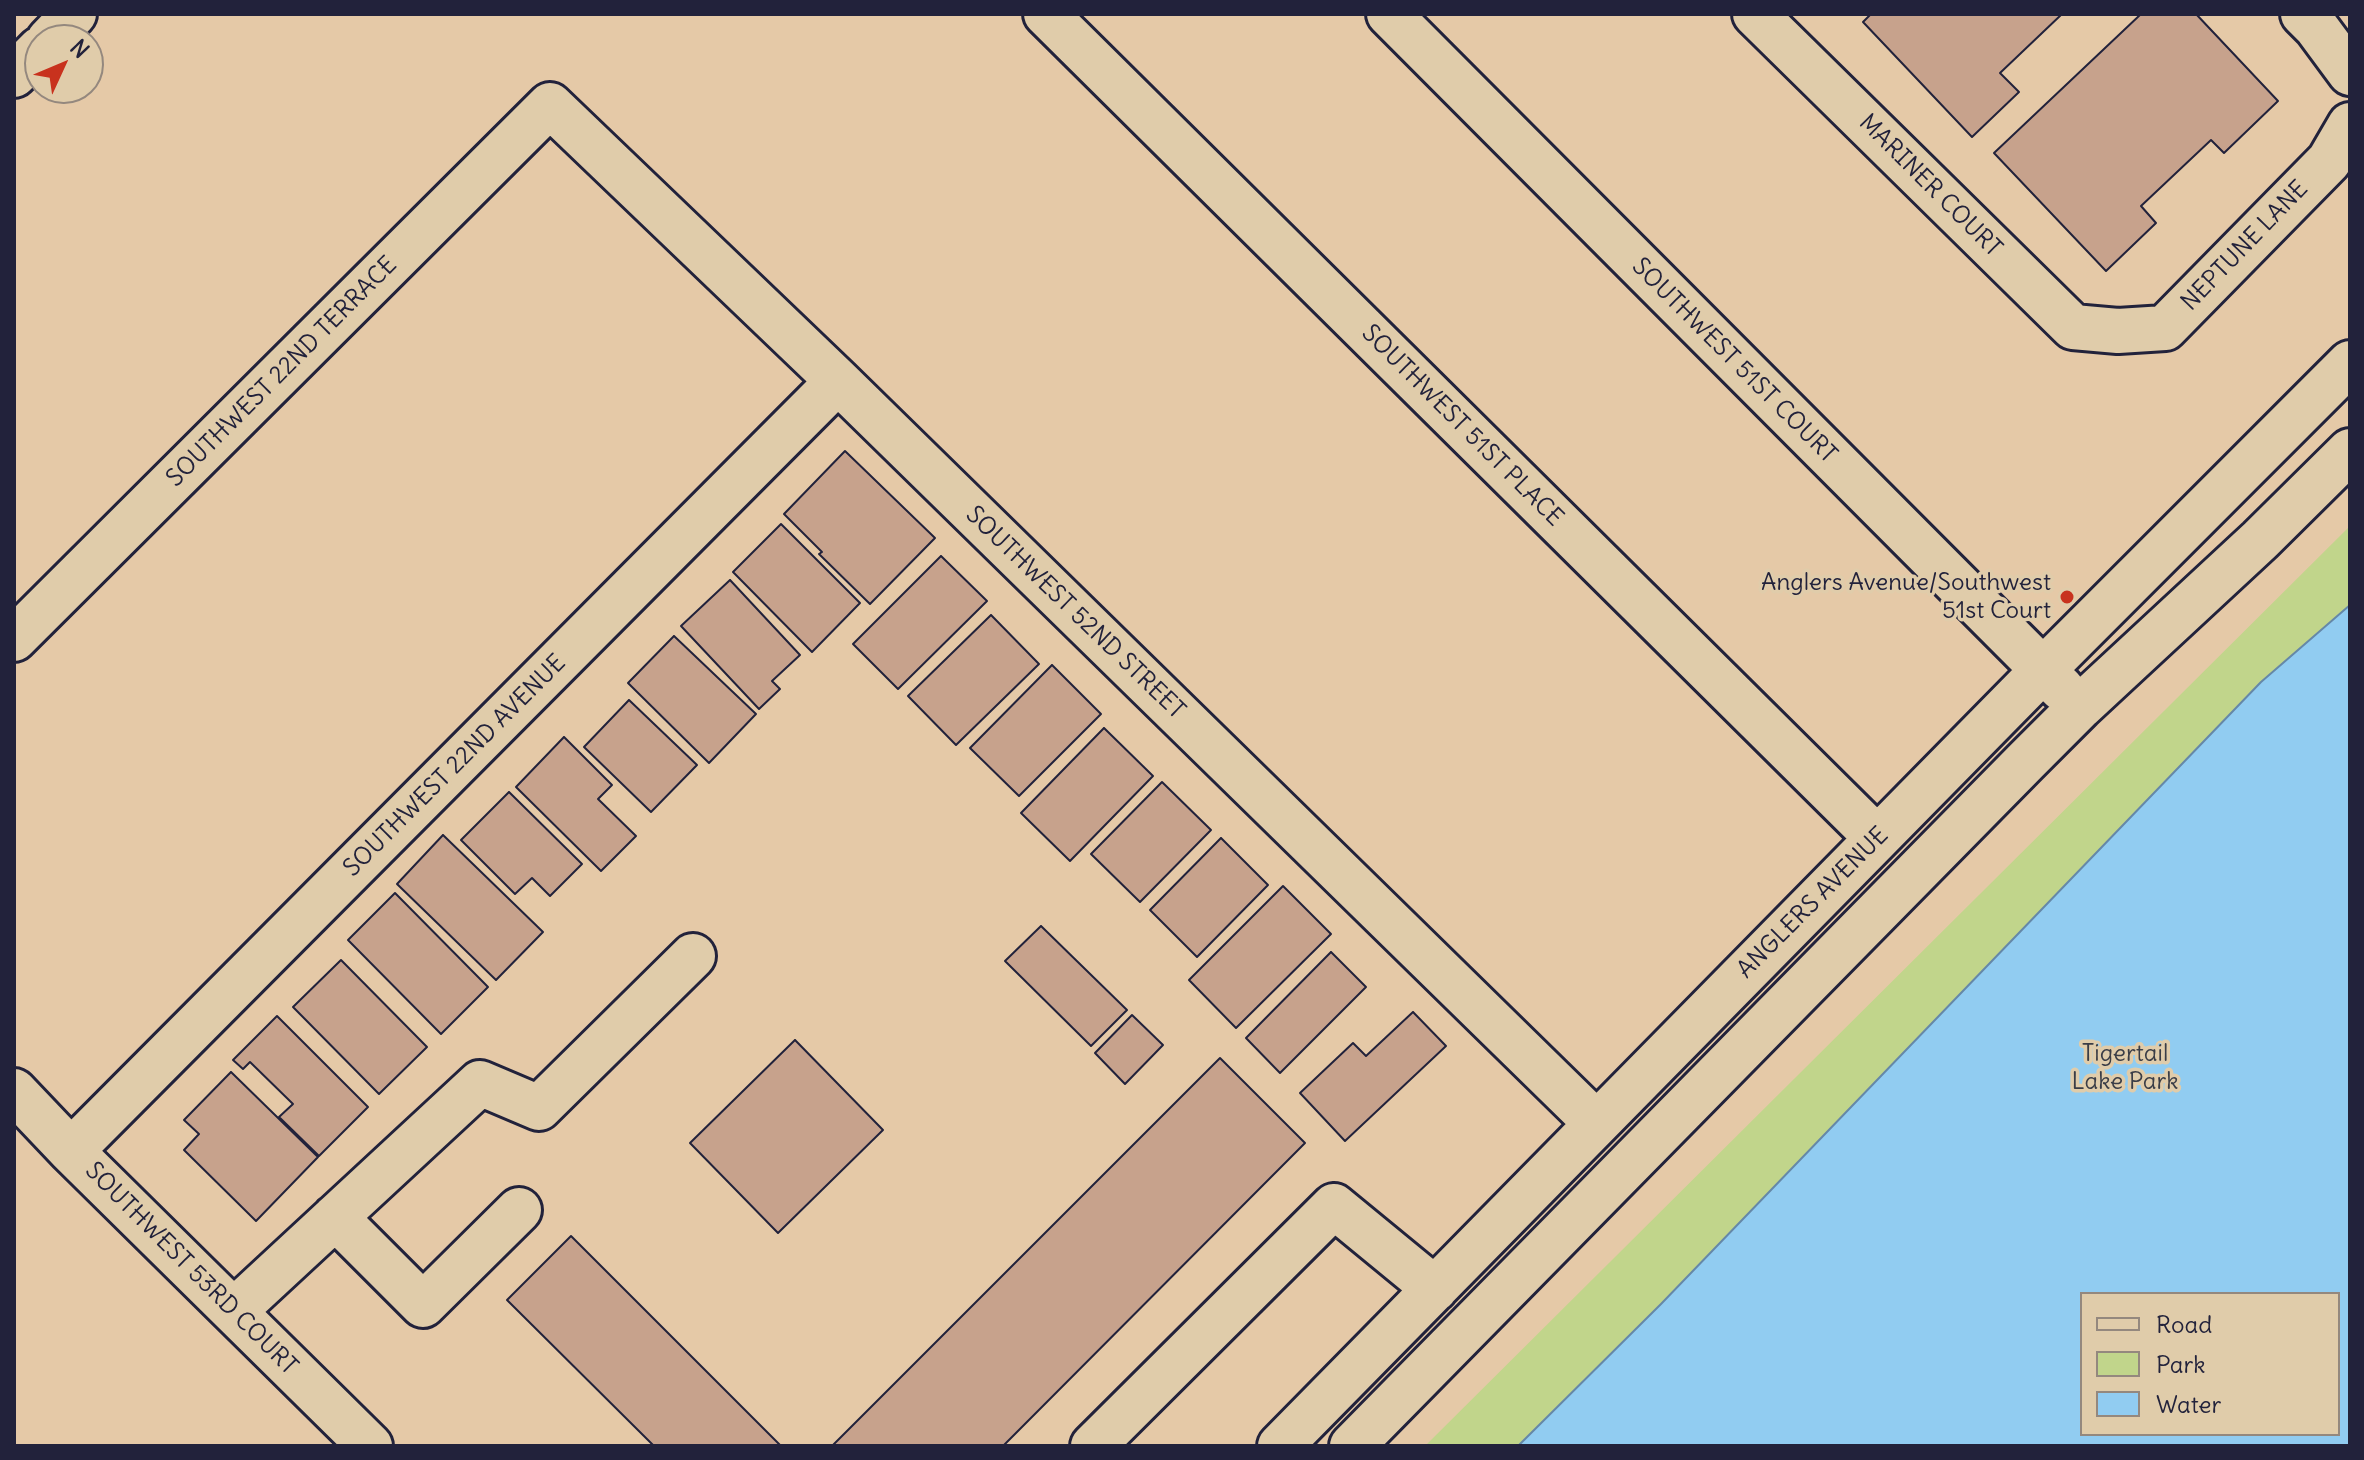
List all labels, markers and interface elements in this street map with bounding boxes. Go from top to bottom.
north arrow [24,24,104,104]
text: N [64,34,95,64]
street label: MARINER COURT [1853,109,2007,263]
street label: NEPTUNE LANE [2176,175,2314,317]
street label: SOUTHWEST 22ND TERRACE [161,251,403,493]
street label: SOUTHWEST 51ST COURT [1626,253,1842,469]
street label: SOUTHWEST 51ST PLACE [1355,319,1569,533]
street label: SOUTHWEST 52ND STREET [959,501,1191,725]
place label: Anglers Avenue/Southwest 51st Court [1761,569,2051,625]
marker: Anglers Avenue/Southwest 51st Court [2058,588,2076,606]
street label: SOUTHWEST 22ND AVENUE [338,649,572,883]
street label: ANGLERS AVENUE [1732,822,1894,984]
park label: Tigertail Lake Park [2072,1040,2178,1096]
street label: SOUTHWEST 53RD COURT [79,1157,303,1381]
legend [2080,1292,2340,1436]
text: Road [2156,1309,2212,1339]
text: Park [2156,1349,2206,1379]
text: Water [2156,1389,2221,1419]

